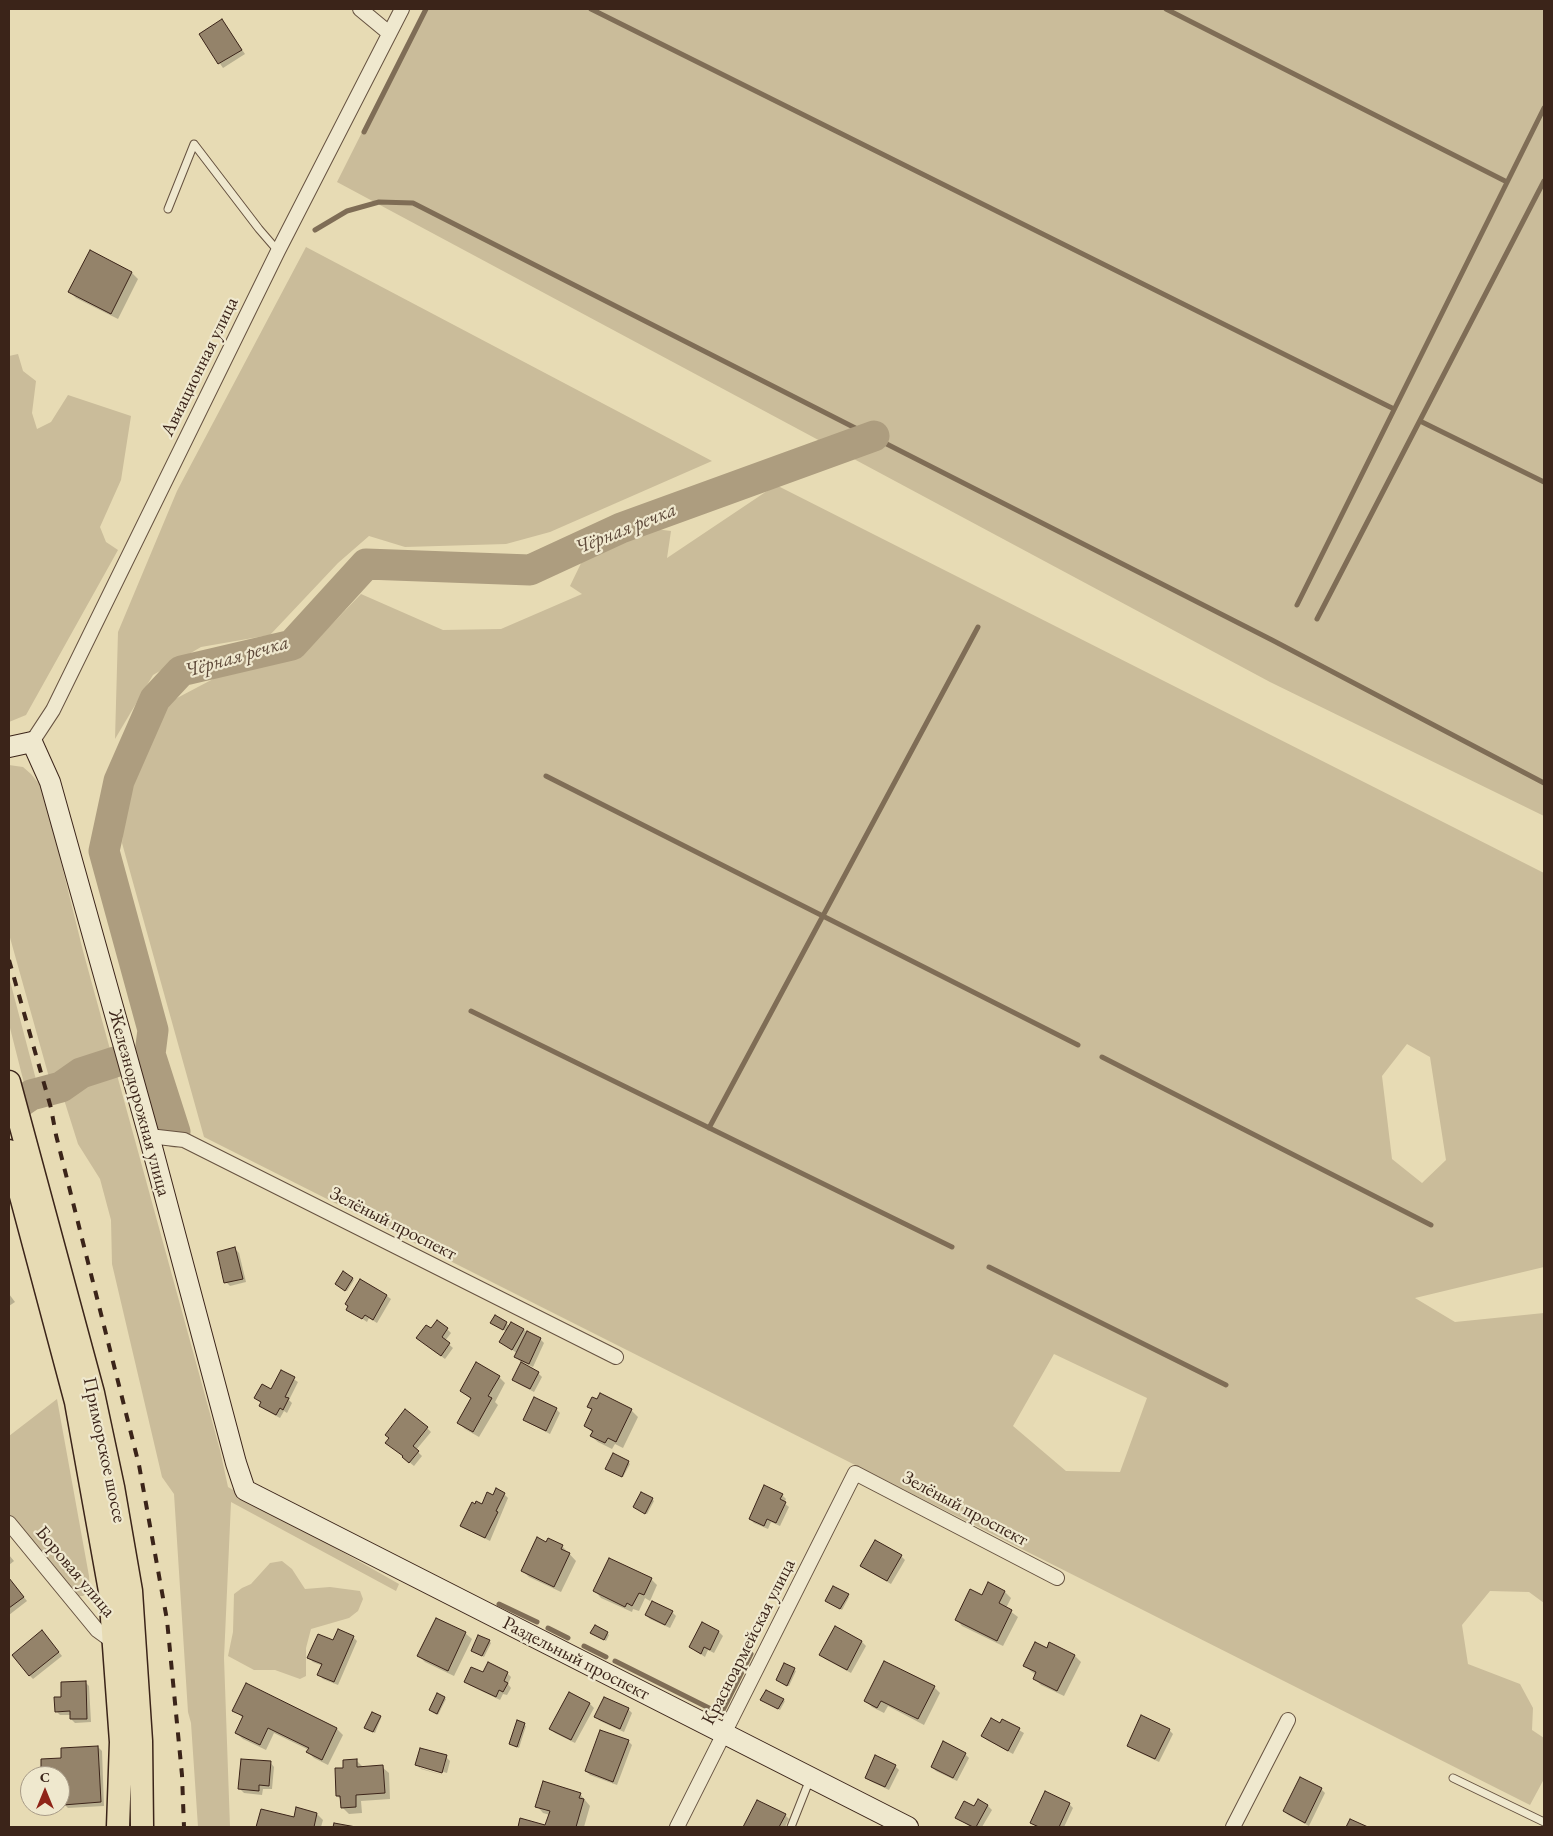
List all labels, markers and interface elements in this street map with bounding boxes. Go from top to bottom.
street label: Авиационная улица [156,294,244,440]
water label: Чёрная речка [572,498,680,560]
water label: Чёрная речка [182,631,292,683]
street label: Железнодорожная улица [103,1007,175,1199]
street label: Зелёный проспект [326,1182,460,1266]
street label: Приморское шоссе [77,1375,131,1525]
street label: Зелёный проспект [898,1466,1032,1552]
street label: Боровая улица [30,1522,120,1622]
street label: Красноармейская улица [697,1555,801,1729]
street label: Раздельный проспект [499,1612,653,1706]
north arrow [20,1766,70,1816]
text: С [40,1768,50,1786]

